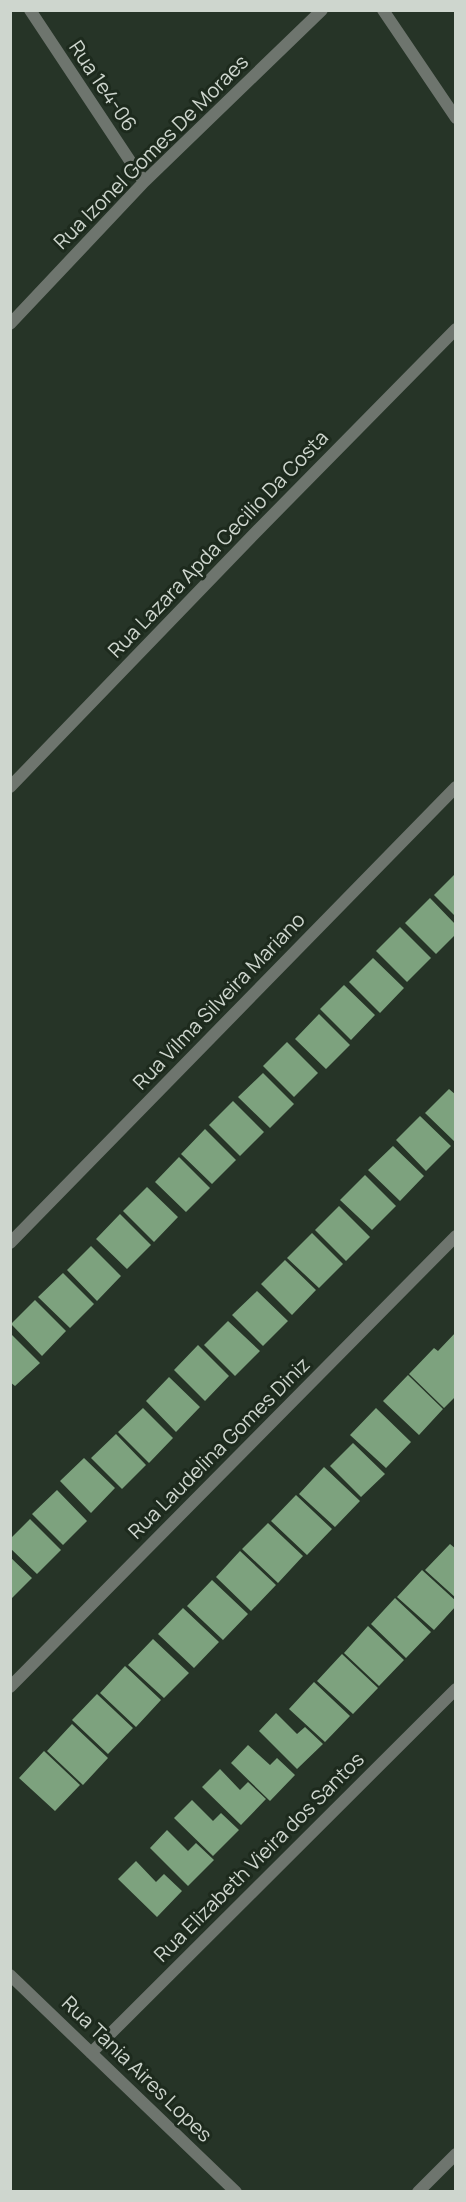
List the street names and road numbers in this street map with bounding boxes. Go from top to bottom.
street label: Rua 1e4-06 [63,35,144,136]
street label: Rua Izonel Gomes De Moraes [47,48,254,255]
street label: Rua Lazara Apda Cecilio Da Costa [102,424,334,663]
street label: Rua Vilma Silveira Mariano [127,906,311,1095]
street label: Rua Laudelina Gomes Diniz [122,1351,315,1544]
street label: Rua Elizabeth Vieira dos Santos [148,1746,370,1968]
street label: Rua Tania Aires Lopes [56,1990,218,2148]

